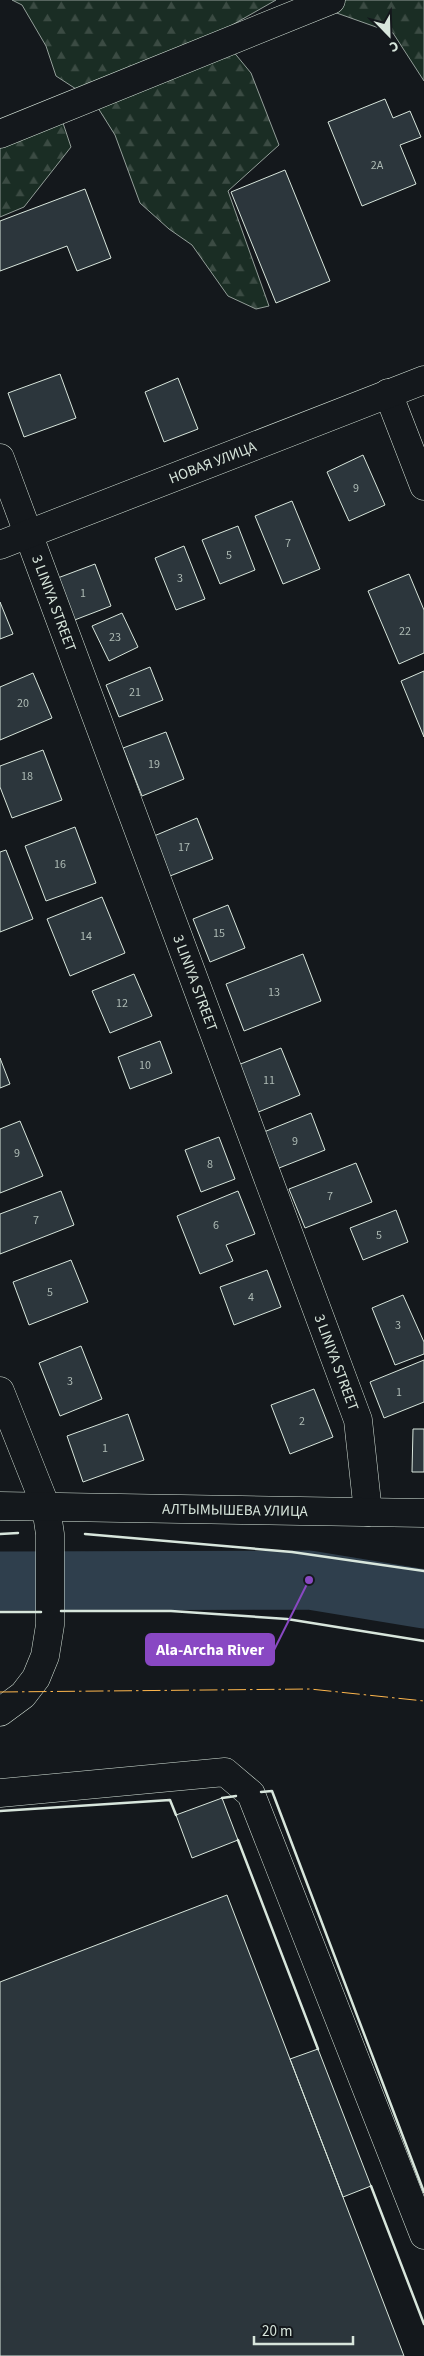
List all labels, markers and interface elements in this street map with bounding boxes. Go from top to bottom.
north arrow [364,10,414,60]
text: С [386,35,401,57]
house number: 2А [371,157,384,174]
street label: НОВАЯ УЛИЦА [166,435,260,489]
house number: 9 [353,480,359,497]
house number: 7 [285,535,291,552]
house number: 5 [226,547,232,564]
street label: 3 LINIYA STREET [26,552,82,655]
house number: 3 [177,570,183,587]
house number: 1 [80,585,86,602]
house number: 22 [399,623,411,640]
house number: 23 [109,629,121,646]
house number: 21 [129,684,141,701]
house number: 20 [17,695,29,712]
house number: 19 [148,756,160,773]
house number: 18 [21,768,33,785]
house number: 17 [178,839,190,856]
house number: 16 [54,856,66,873]
house number: 15 [213,925,225,942]
house number: 14 [80,928,92,945]
street label: 3 LINIYA STREET [168,932,223,1034]
house number: 13 [268,984,280,1001]
house number: 12 [116,995,128,1012]
house number: 10 [139,1057,151,1074]
house number: 11 [263,1072,275,1089]
house number: 9 [292,1133,298,1150]
house number: 9 [14,1145,20,1162]
house number: 8 [207,1156,213,1173]
house number: 7 [327,1188,333,1205]
house number: 7 [33,1212,39,1229]
house number: 6 [213,1217,219,1234]
house number: 5 [376,1227,382,1244]
house number: 5 [47,1284,53,1301]
house number: 4 [248,1289,254,1306]
street label: 3 LINIYA STREET [309,1311,364,1414]
house number: 3 [395,1317,401,1334]
house number: 3 [67,1373,73,1390]
house number: 1 [396,1384,402,1401]
house number: 2 [299,1413,305,1430]
house number: 1 [102,1440,108,1457]
street label: АЛТЫМЫШЕВА УЛИЦА [162,1498,309,1522]
callout: Ala-Archa River [146,1634,274,1665]
text: Ala-Archa River [155,1639,265,1661]
scale bar [254,2314,353,2346]
text: 20 m [262,2321,292,2342]

